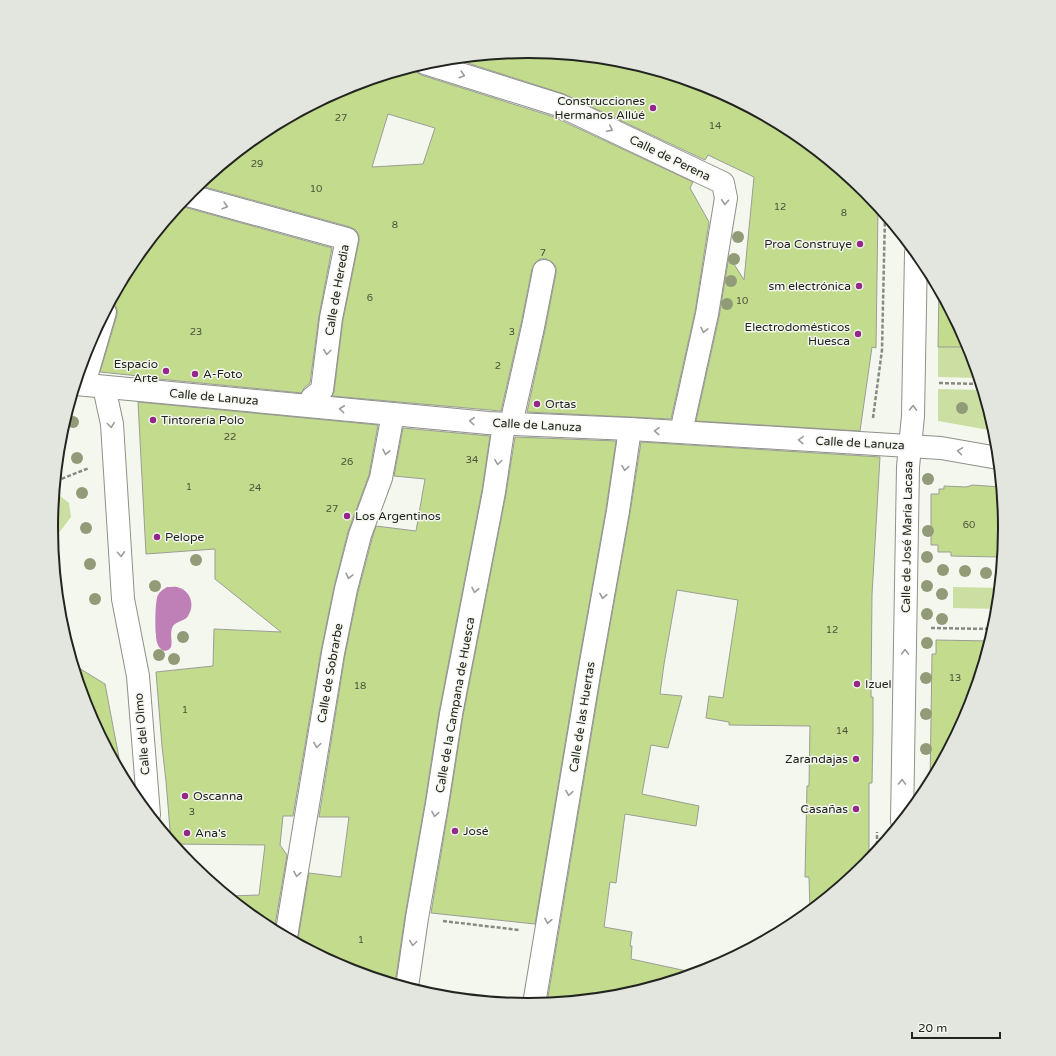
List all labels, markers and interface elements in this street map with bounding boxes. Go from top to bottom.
one-way arrow [458,70,465,79]
place label: Construcciones Hermanos Allúé [555,94,645,122]
marker: Construcciones Hermanos Allúé [648,103,658,113]
house number: 27 [335,112,347,124]
house number: 14 [709,120,721,132]
one-way arrow [606,124,613,132]
street label: Calle de Perena [627,132,713,184]
house number: 29 [251,158,263,170]
house number: 10 [310,183,322,195]
one-way arrow [721,199,730,205]
one-way arrow [221,201,228,210]
house number: 12 [774,201,786,213]
house number: 8 [841,207,847,219]
house number: 8 [392,219,398,231]
place label: Proa Construye [764,237,852,251]
marker: Proa Construye [855,239,865,249]
street label: Calle de Heredia [322,243,352,337]
house number: 7 [540,247,546,259]
place label: sm electrónica [768,279,851,293]
marker: sm electrónica [854,281,864,291]
house number: 6 [367,292,373,304]
house number: 10 [736,295,748,307]
place label: Electrodomésticos Huesca [745,320,850,348]
house number: 23 [190,326,202,338]
house number: 3 [509,326,515,338]
one-way arrow [700,327,708,333]
marker: Electrodomésticos Huesca [853,329,863,339]
one-way arrow [322,349,331,355]
place label: Espacio Arte [114,357,158,385]
house number: 2 [495,360,501,372]
marker: Espacio Arte [161,366,171,376]
place label: A-Foto [203,367,243,381]
marker: A-Foto [190,369,200,379]
street label: Calle de Lanuza [169,386,259,408]
place label: Ortas [545,397,577,411]
marker: Ortas [532,399,542,409]
one-way arrow [339,404,345,413]
one-way arrow [909,405,917,411]
place label: Tintorería Polo [161,413,244,427]
marker: Tintorería Polo [148,415,158,425]
street label: Calle de Lanuza [492,416,582,434]
one-way arrow [469,417,475,426]
one-way arrow [106,422,115,428]
one-way arrow [654,426,660,435]
house number: 22 [224,431,236,443]
street label: Calle de Lanuza [815,434,905,452]
one-way arrow [798,435,804,444]
one-way arrow [957,447,963,456]
one-way arrow [383,449,391,455]
house number: 34 [466,454,478,466]
house number: 26 [341,456,353,468]
one-way arrow [494,459,503,465]
street label: Calle de José María Lacasa [899,461,915,613]
one-way arrow [621,465,630,471]
house number: 1 [186,481,192,493]
house number: 24 [249,482,261,494]
house number: 27 [326,503,338,515]
place label: Los Argentinos [355,509,441,523]
marker: Los Argentinos [342,511,352,521]
house number: 60 [963,519,975,531]
place label: Pelope [165,530,205,544]
marker: Pelope [152,532,162,542]
one-way arrow [116,551,125,557]
one-way arrow [345,573,354,580]
one-way arrow [472,587,480,593]
one-way arrow [599,593,608,599]
street label: Calle de la Campana de Huesca [433,616,477,794]
street label: Calle de Sobrarbe [314,622,346,724]
house number: 12 [826,624,838,636]
one-way arrow [901,649,909,655]
street label: Calle de las Huertas [566,660,598,773]
house number: 13 [949,672,961,684]
place label: Izuel [865,677,891,691]
marker: Izuel [852,679,862,689]
house number: 18 [354,680,366,692]
street label: Calle del Olmo [131,692,153,776]
house number: 1 [182,704,188,716]
house number: 14 [836,725,848,737]
one-way arrow [314,742,322,749]
place label: Zarandajas [785,752,848,766]
marker: Zarandajas [851,754,861,764]
one-way arrow [898,779,907,785]
place label: Oscanna [193,789,243,803]
one-way arrow [566,790,574,796]
marker: Oscanna [180,791,190,801]
place label: Casañas [801,802,848,816]
marker: Casañas [851,804,861,814]
house number: 3 [189,806,195,818]
one-way arrow [431,811,440,818]
place label: José [463,824,489,838]
place label: Ana's [195,826,227,840]
marker: José [450,826,460,836]
marker: Ana's [182,828,192,838]
one-way arrow [293,871,301,877]
one-way arrow [545,918,553,925]
house number: 1 [358,934,364,946]
one-way arrow [409,939,418,946]
scale bar [912,1014,1000,1040]
text: 20 m [918,1021,947,1035]

